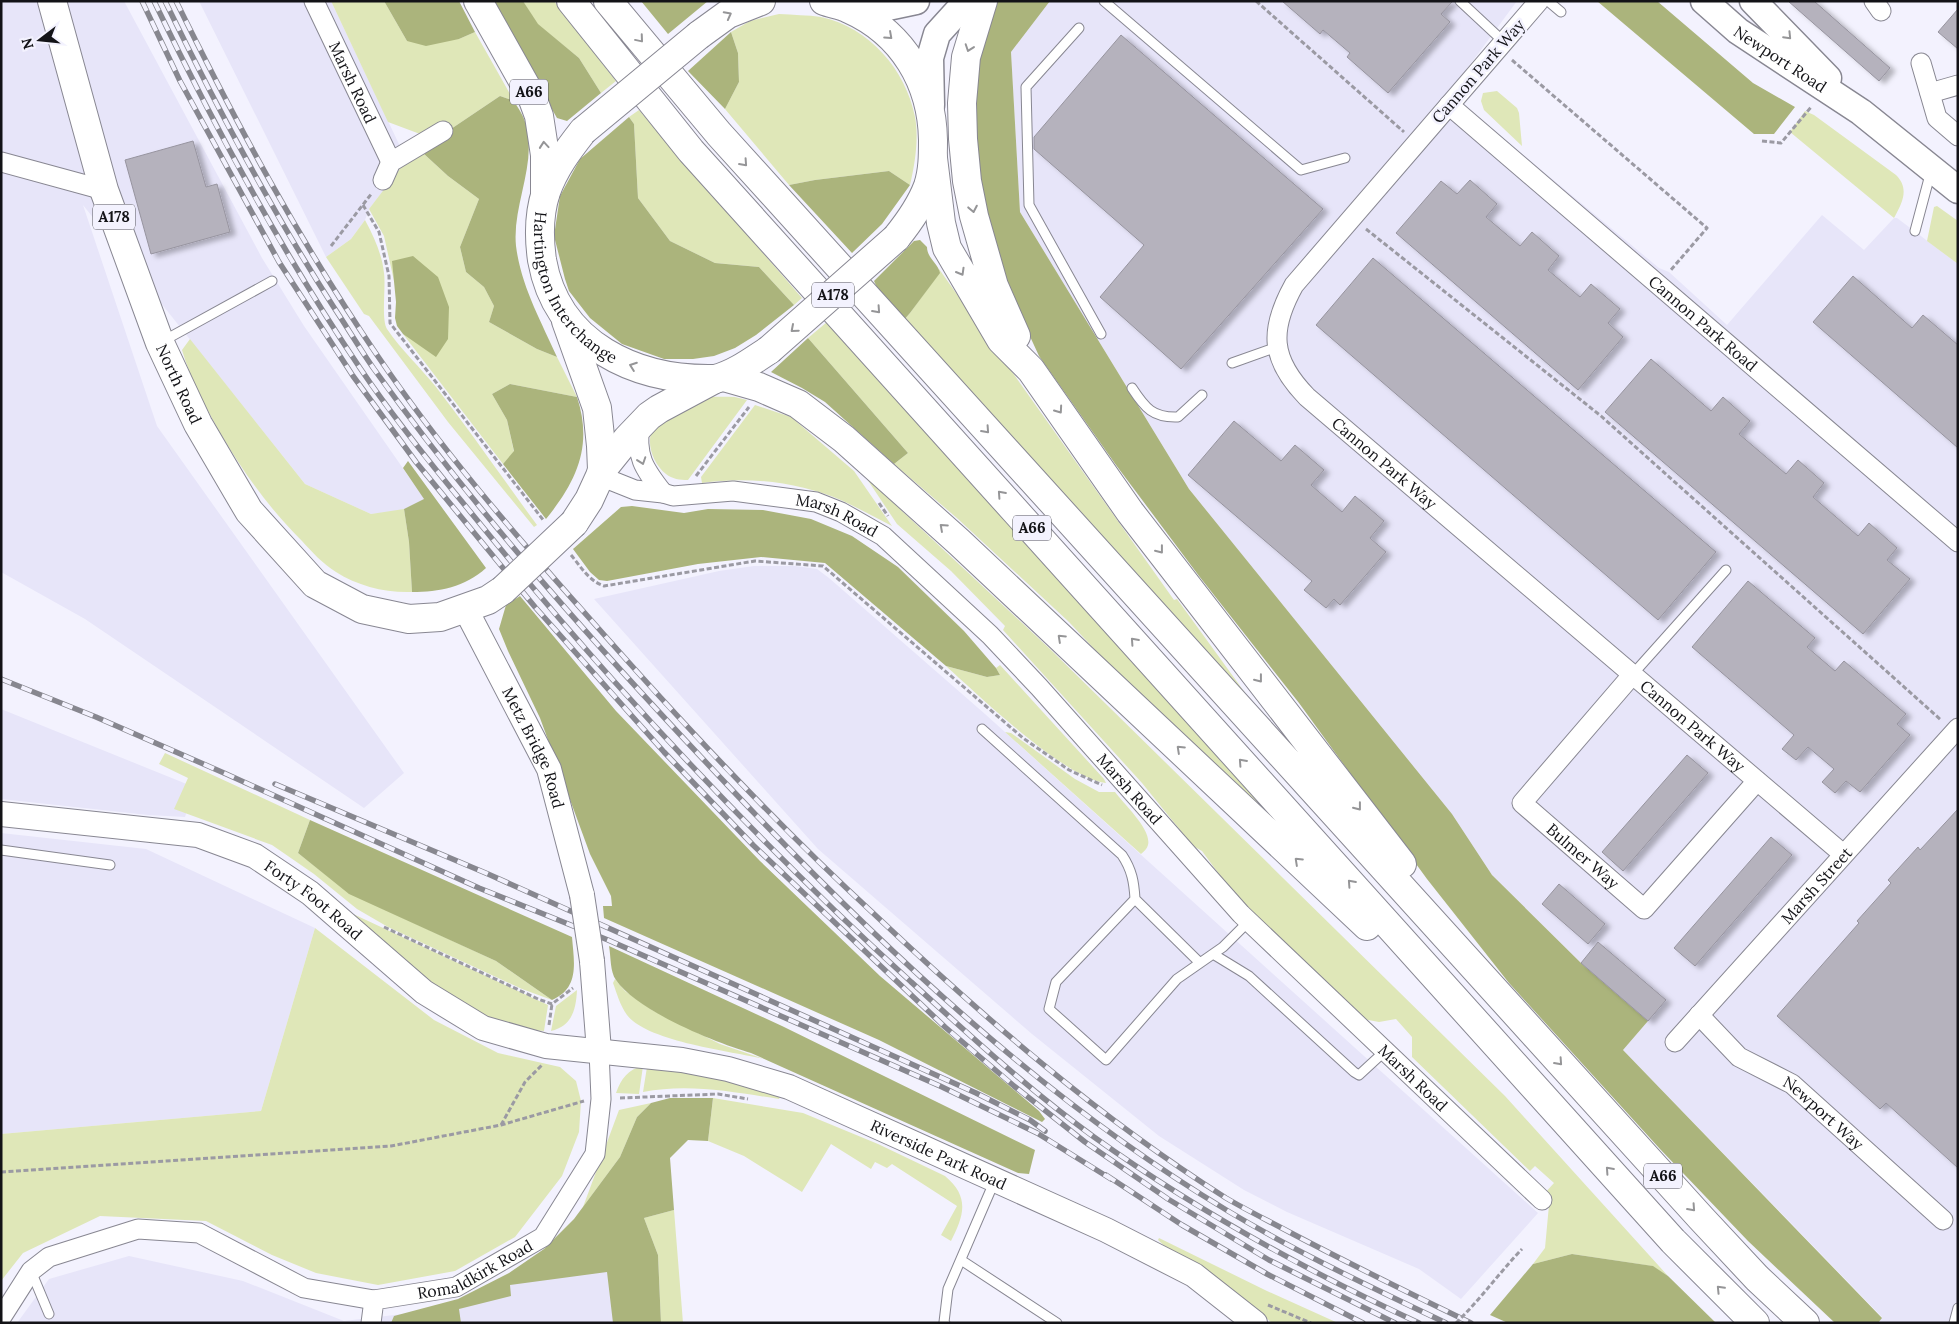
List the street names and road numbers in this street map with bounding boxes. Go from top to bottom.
street label: Cannon Park Way [1427,14,1529,127]
street label: Newport Road [1730,21,1831,97]
street label: Marsh Road [325,38,381,127]
road number: A66 [510,80,548,104]
road number: A178 [93,204,135,230]
street label: Hartington Interchange [530,211,621,368]
street label: Cannon Park Road [1645,271,1762,376]
road number: A178 [812,282,854,308]
street label: North Road [152,341,207,427]
street label: Cannon Park Way [1328,413,1441,514]
street label: Marsh Road [794,489,882,541]
road number: A66 [1013,516,1051,540]
street label: Cannon Park Way [1636,676,1750,776]
street label: Metz Bridge Road [498,683,569,811]
street label: Marsh Road [1093,749,1167,829]
street label: Bulmer Way [1543,819,1624,893]
street label: Marsh Street [1777,842,1857,928]
street label: Forty Foot Road [261,855,367,944]
street label: Marsh Road [1374,1040,1452,1115]
street label: Newport Way [1780,1071,1868,1154]
street label: Riverside Park Road [867,1115,1010,1194]
road number: A66 [1644,1164,1682,1188]
street label: Romaldkirk Road [416,1235,536,1303]

